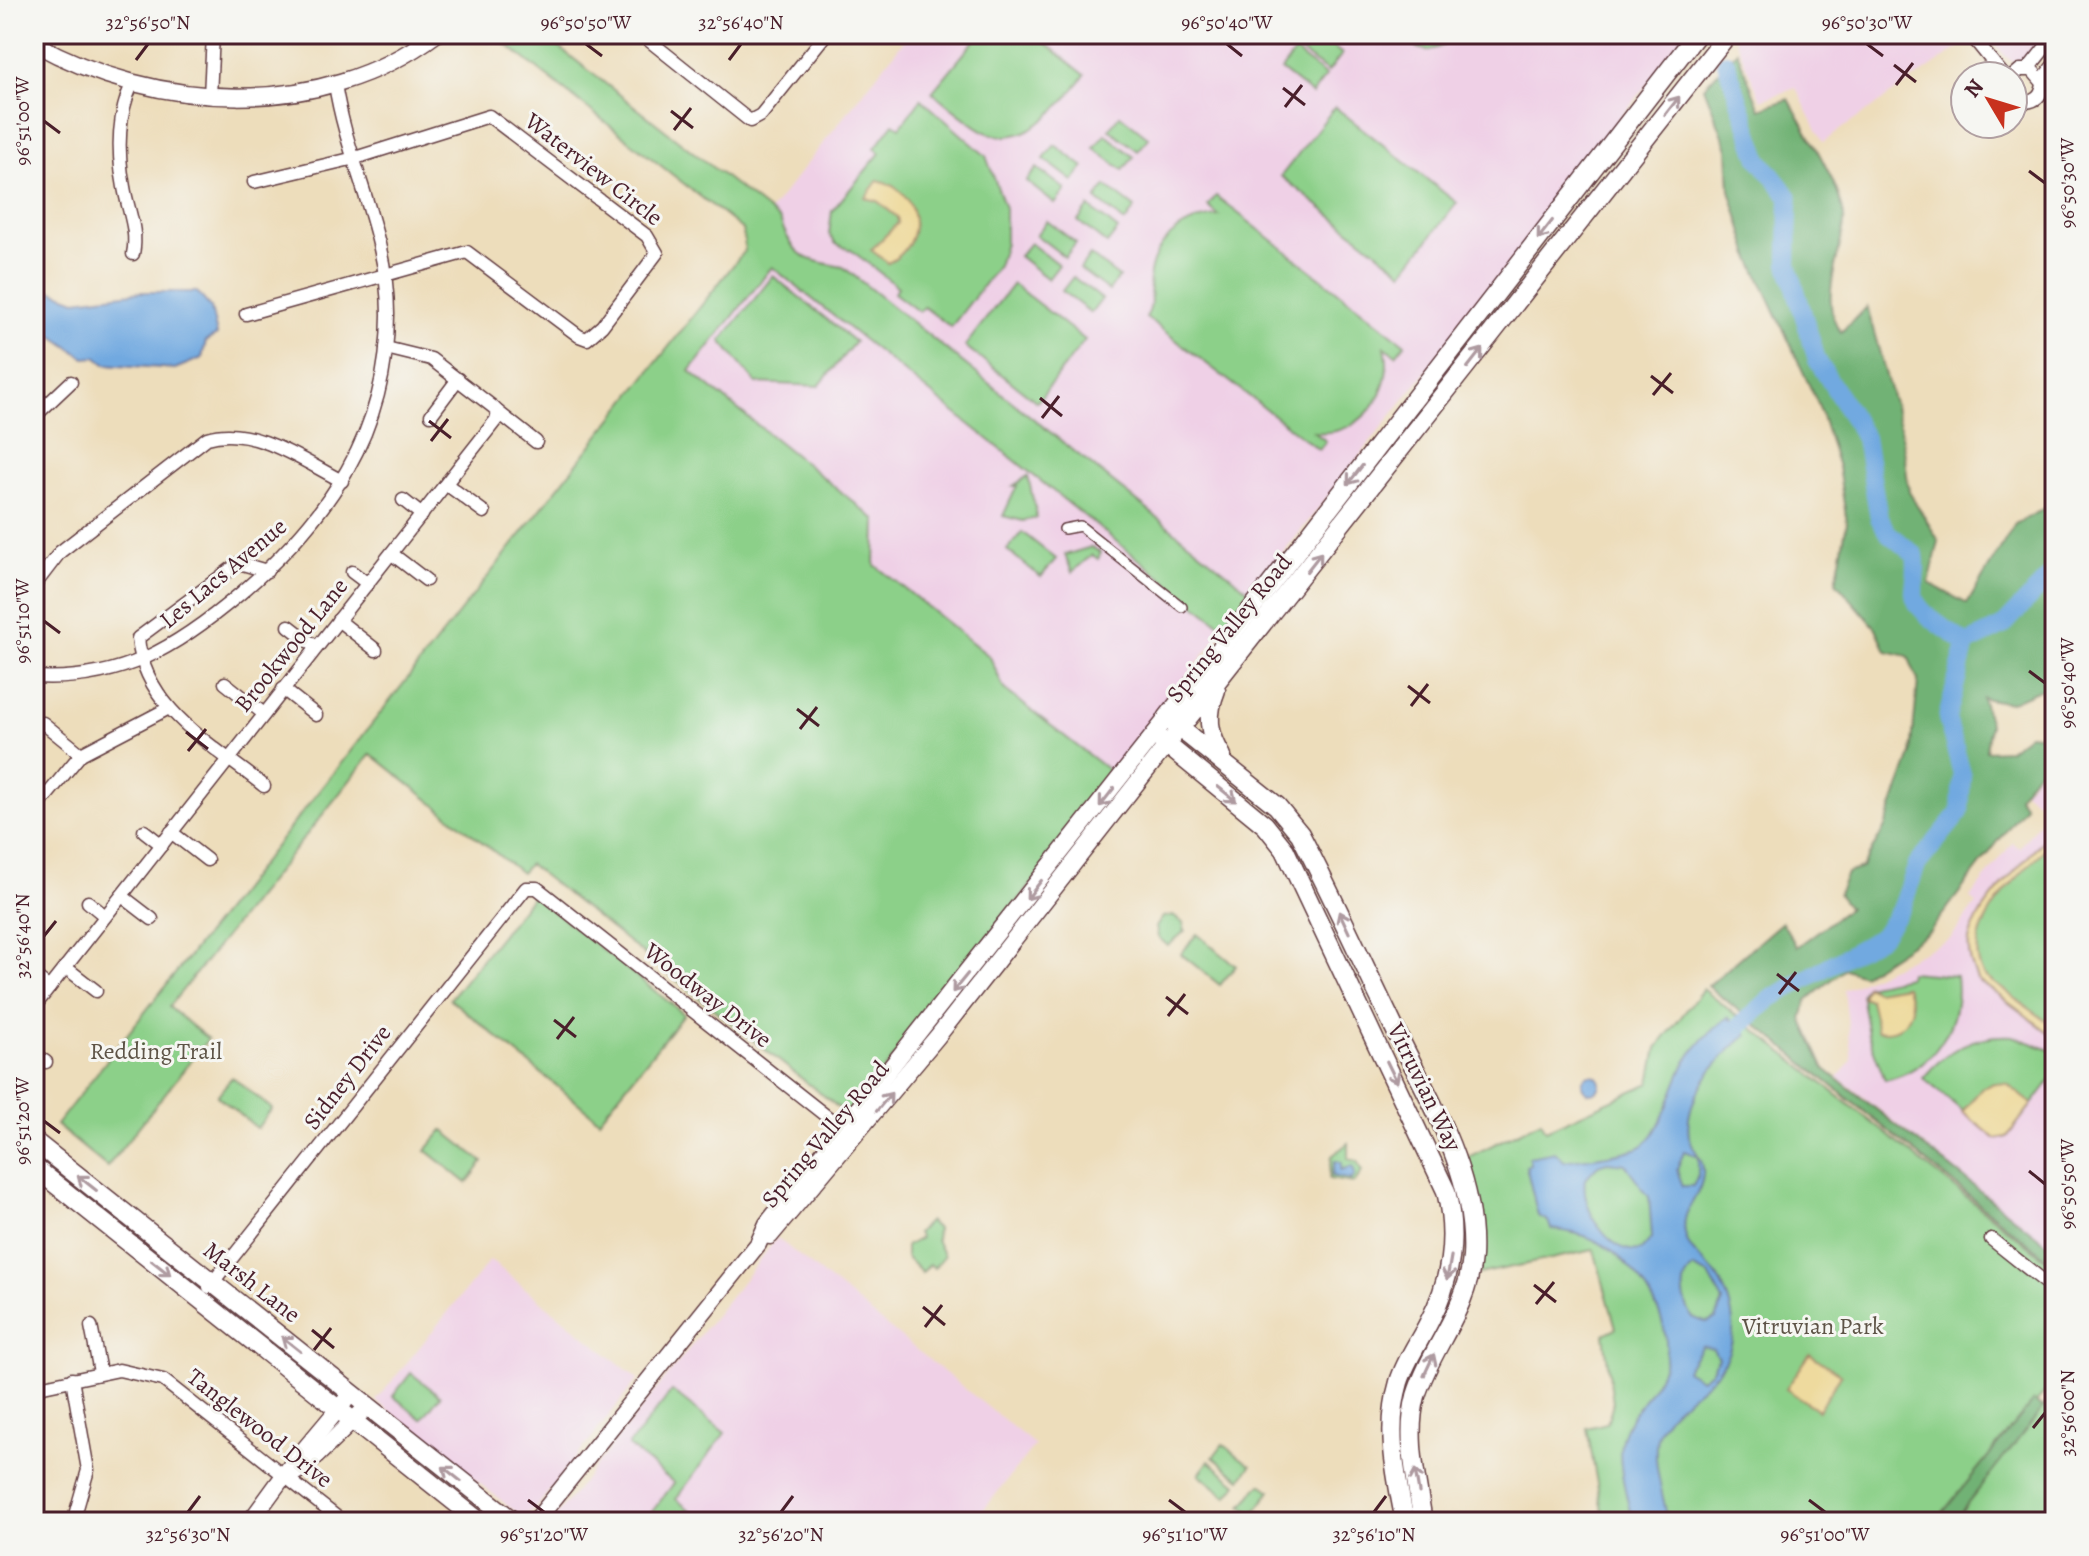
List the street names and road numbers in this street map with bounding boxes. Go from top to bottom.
street label: Waterview Circle [518,104,670,233]
street label: Les Lacs Avenue [153,510,293,636]
street label: Spring Valley Road [1159,547,1299,709]
street label: Brookwood Lane [227,571,355,719]
street label: Woodway Drive [637,934,779,1055]
street label: Vitruvian Way [1380,1017,1470,1157]
street label: Sidney Drive [296,1018,398,1136]
street label: Spring Valley Road [754,1054,896,1214]
street label: Marsh Lane [197,1234,307,1330]
street label: Tanglewood Drive [180,1361,340,1495]

